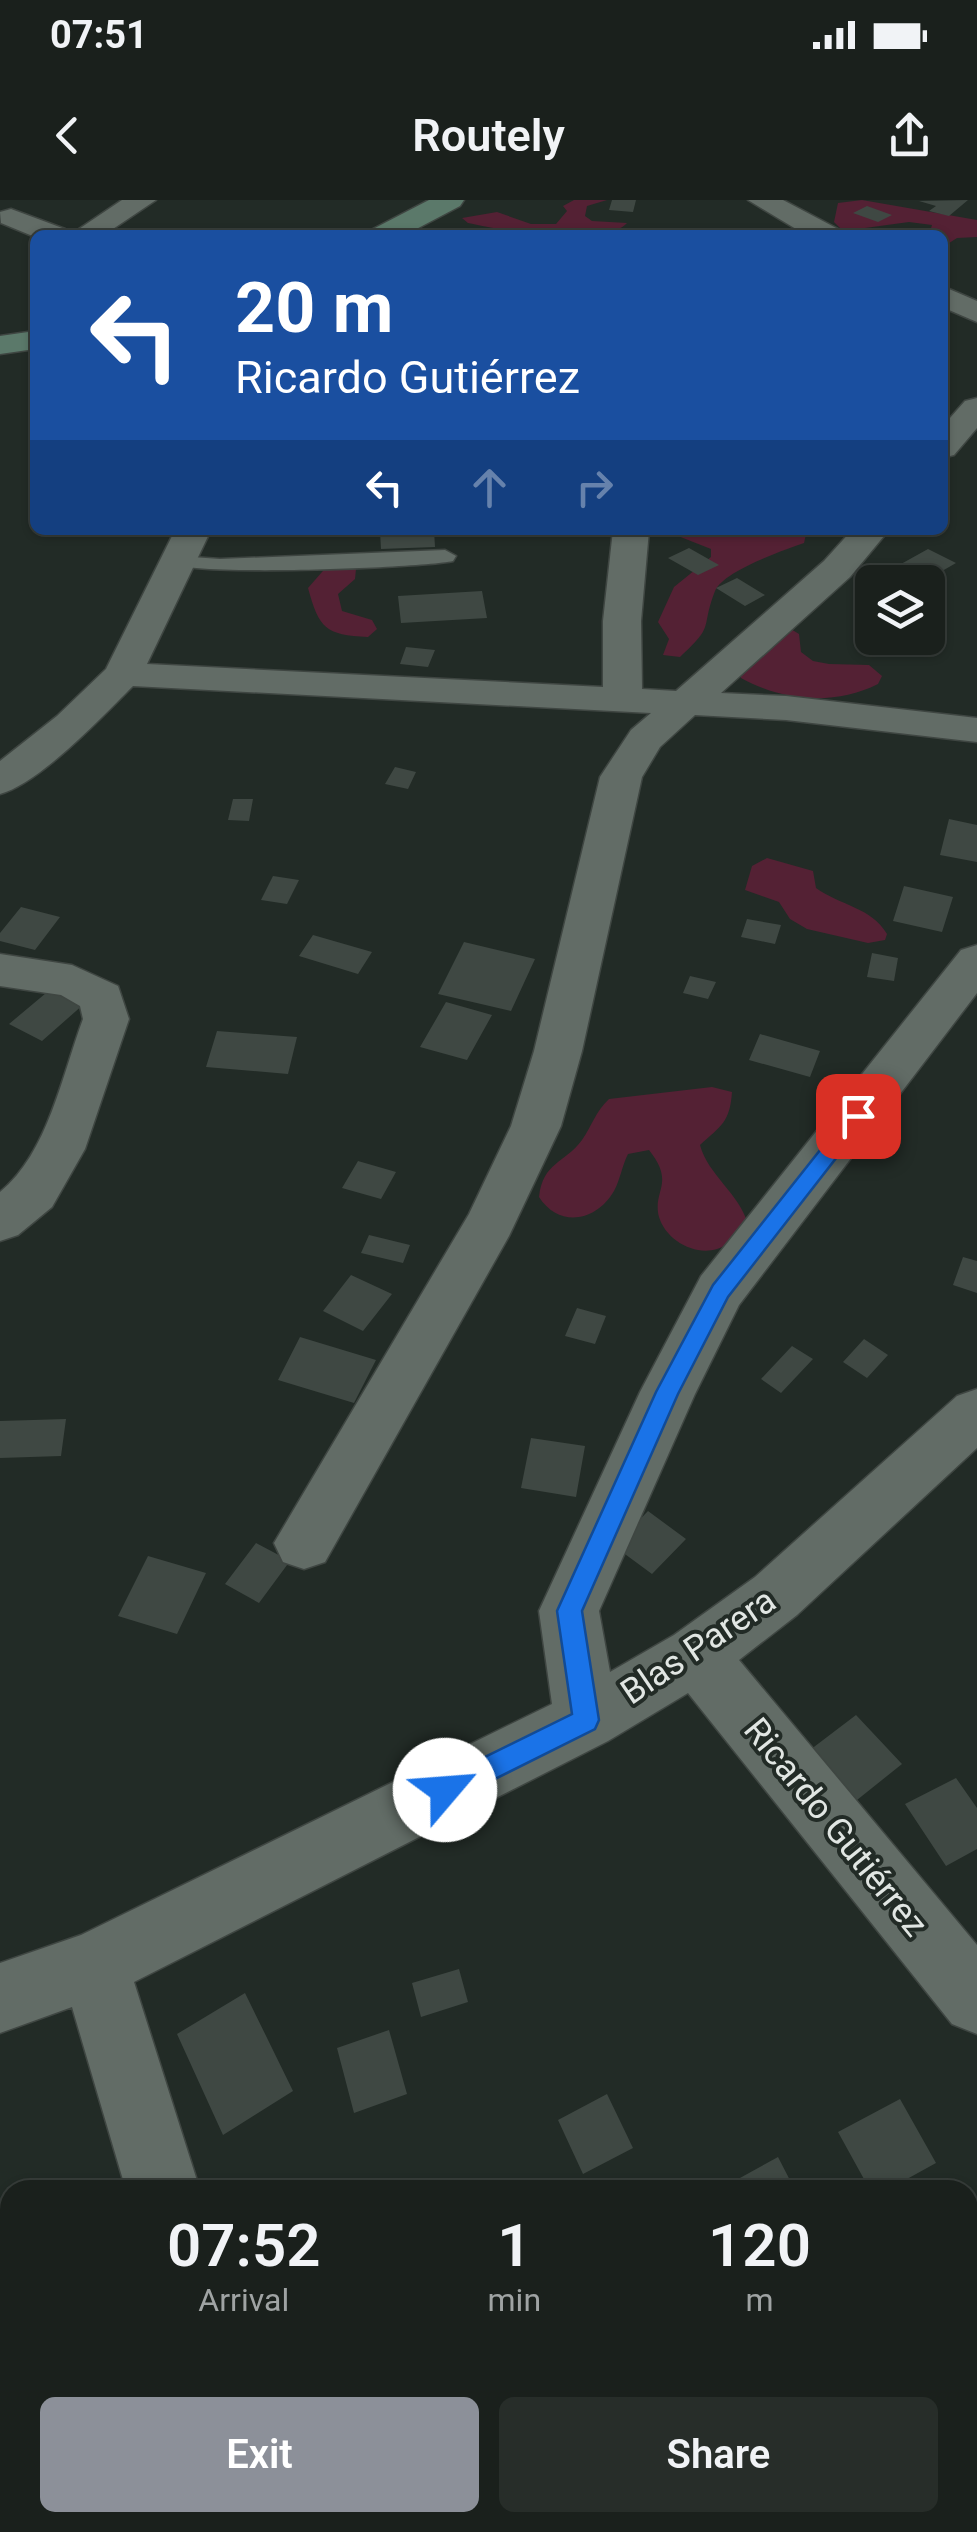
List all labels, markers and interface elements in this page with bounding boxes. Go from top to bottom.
text: 07:51 [50,13,148,57]
icon: back [40,108,95,163]
icon: share [882,108,937,163]
text: Routely [412,109,565,162]
text: 20 m [235,267,393,349]
icon: left [70,270,200,400]
text: Ricardo Gutiérrez [235,351,580,404]
icon: left [357,460,412,515]
icon: ahead [462,460,517,515]
icon: right [567,460,622,515]
map controls [855,565,945,655]
button: layers [855,565,945,655]
pin [816,1074,901,1159]
icon: arrive [831,1089,886,1144]
street label: Blas Parera [613,1580,783,1713]
street label: Ricardo Gutiérrez [735,1710,936,1944]
position arrow [393,1738,497,1842]
text: 07:52 [167,2210,321,2281]
text: 1 [497,2210,531,2281]
text: 120 [708,2210,811,2281]
text: Arrival [198,2281,289,2319]
text: min [488,2281,541,2319]
text: m [745,2281,774,2319]
button: Exit [40,2397,479,2512]
button: Share [499,2397,938,2512]

